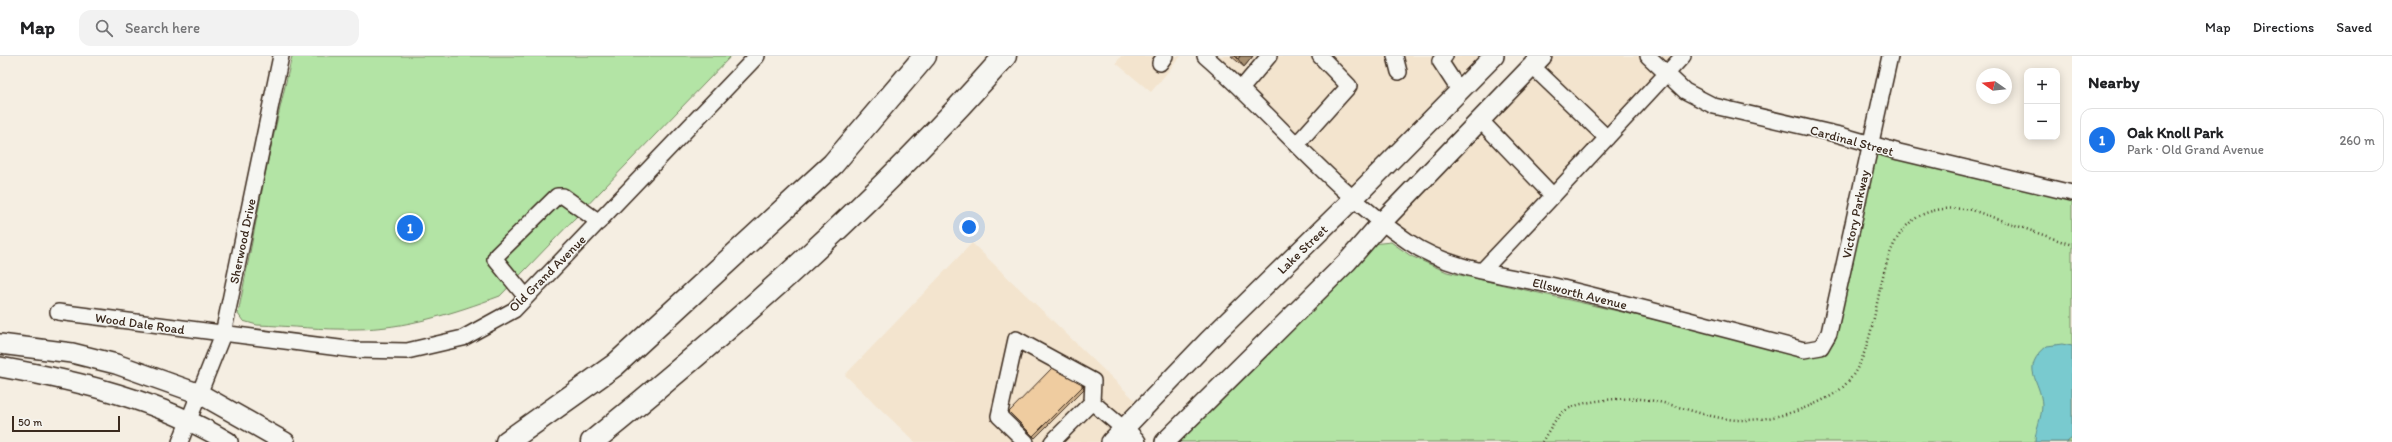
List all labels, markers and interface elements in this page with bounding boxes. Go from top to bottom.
search box [79,10,359,46]
text: Map [20,16,55,39]
icon: search [93,17,115,39]
text: Search here [125,19,200,37]
text: Map [2205,19,2231,36]
text: Directions [2253,19,2314,36]
text: Saved [2336,19,2372,36]
north arrow [1976,68,2012,104]
map controls [2024,68,2060,140]
button: + [2024,68,2060,104]
text: Nearby [2088,72,2140,92]
button: − [2024,104,2060,140]
street label: Cardinal Street [1808,122,1895,159]
text: Oak Knoll Park [2127,124,2224,142]
text: 1 [2099,133,2105,148]
text: 260 m [2339,133,2375,148]
text: Park · Old Grand Avenue [2127,142,2264,157]
street label: Victory Parkway [1839,168,1872,260]
street label: Sherwood Drive [226,197,259,285]
pin: 1 [397,213,423,243]
your location [959,217,979,237]
street label: Lake Street [1274,222,1331,277]
street label: Old Grand Avenue [506,232,589,315]
street label: Ellsworth Avenue [1531,274,1629,312]
street label: Wood Dale Road [94,310,186,337]
scale bar [12,414,120,433]
text: 50 m [18,416,42,429]

